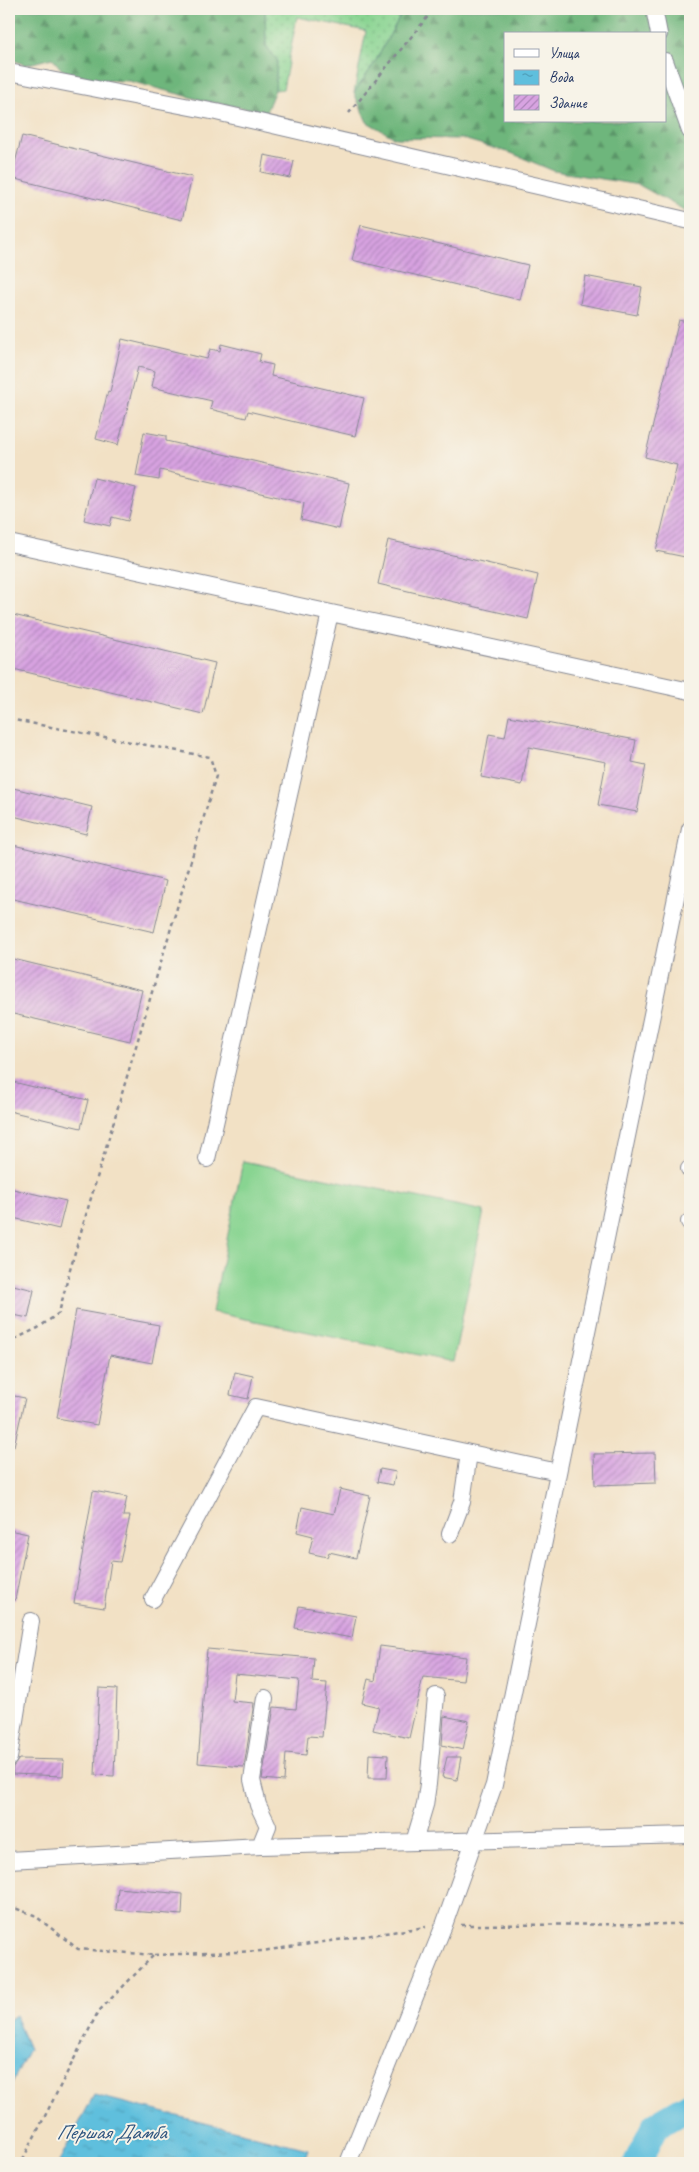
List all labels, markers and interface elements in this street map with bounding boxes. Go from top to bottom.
legend [504,32,666,122]
text: Улица [549,44,580,63]
text: Вода [549,68,574,87]
text: Здание [549,94,588,113]
water label: Першая Дамба [56,2119,168,2145]

